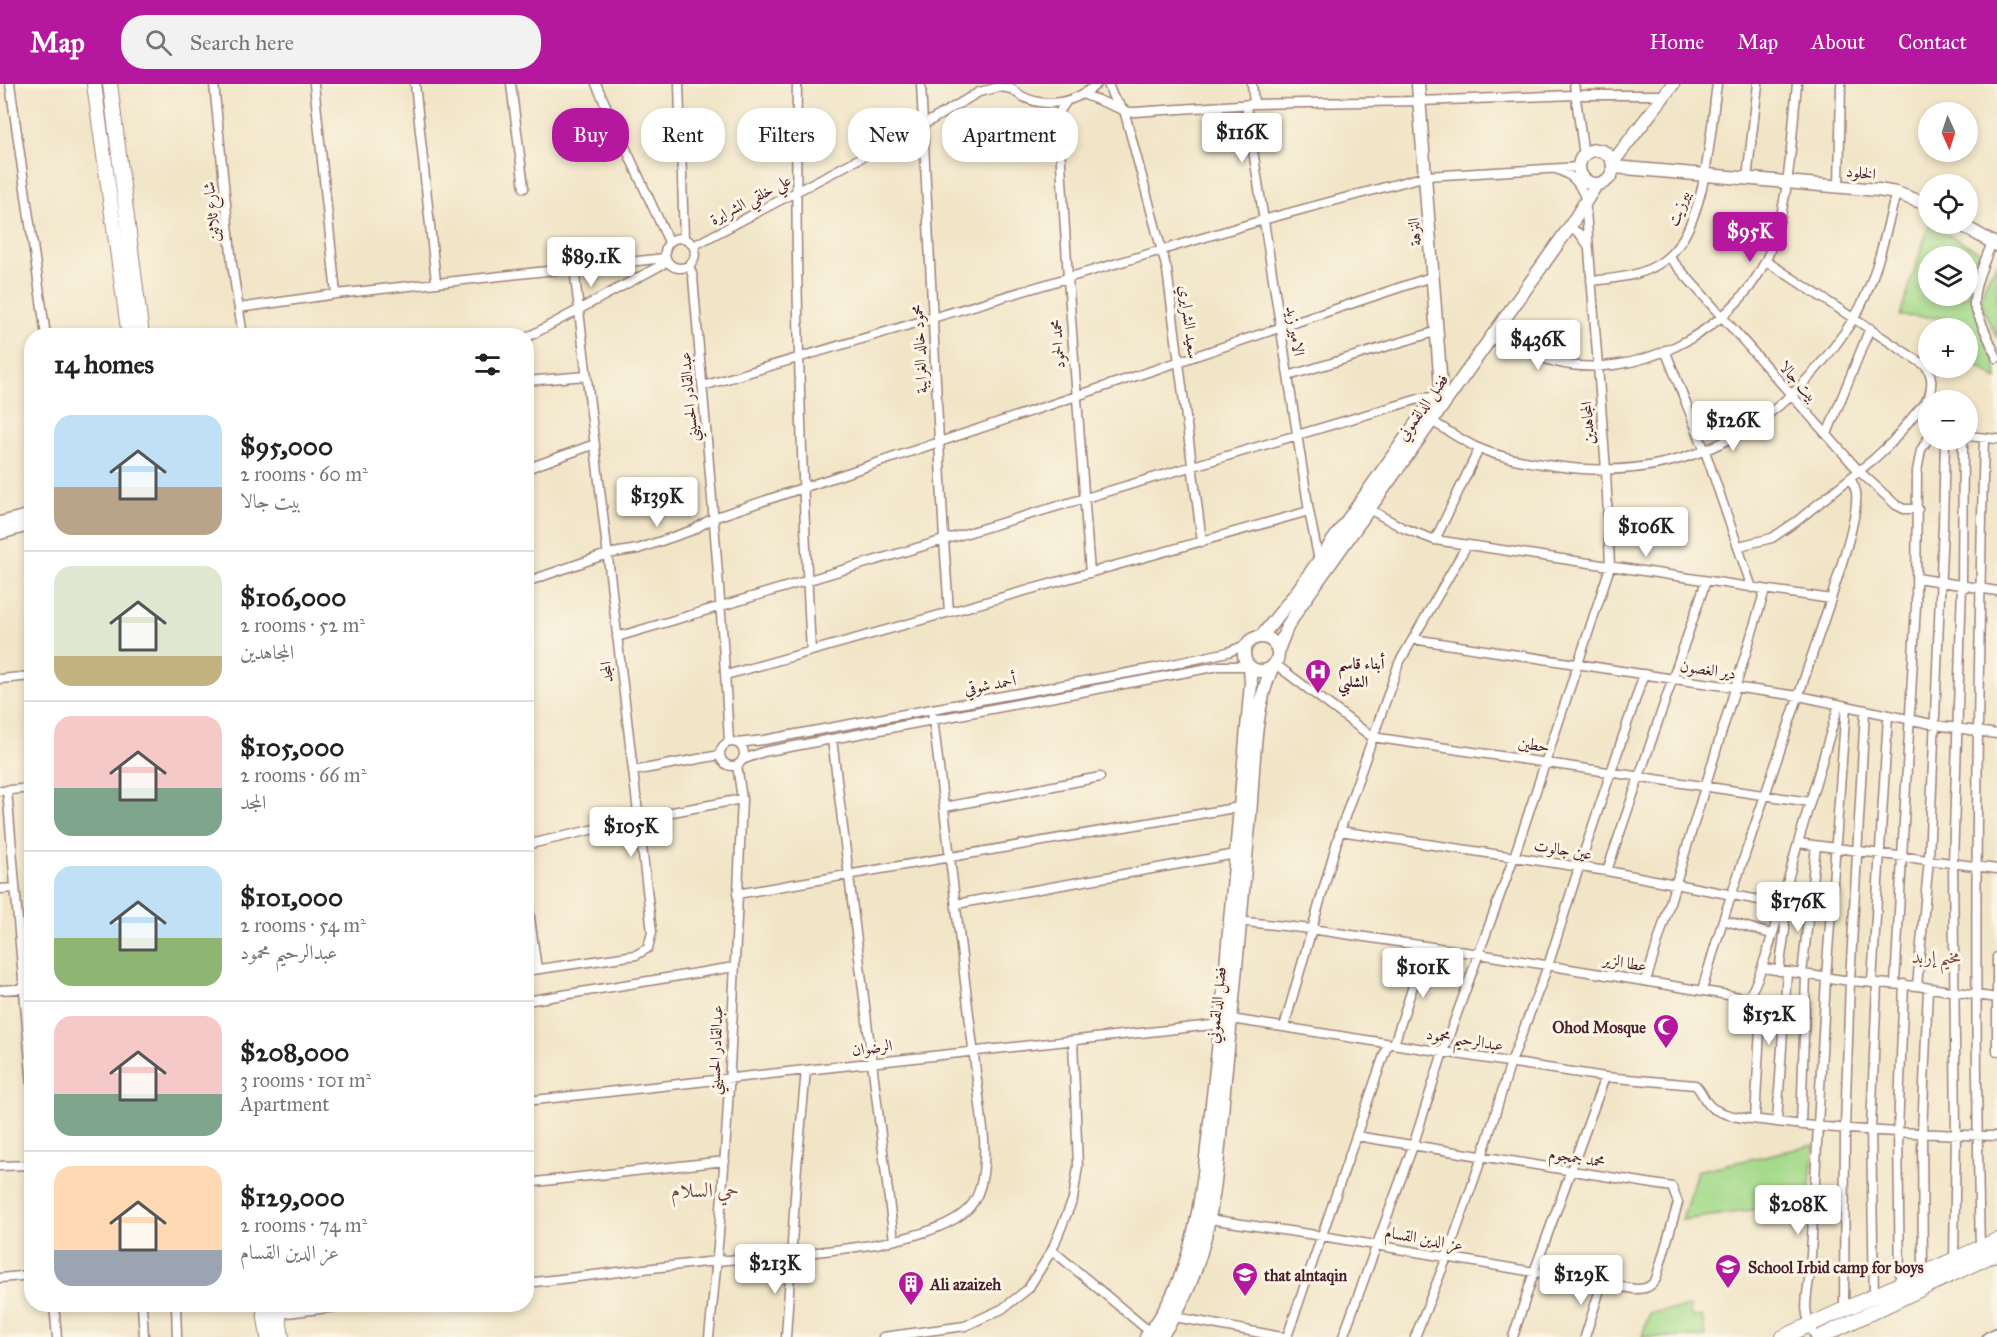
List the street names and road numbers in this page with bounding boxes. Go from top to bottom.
street label: الخلود [1845,161,1877,184]
street label: علي خلقي الشرايرة [706,170,797,234]
street label: شارع ثلاثين [199,180,228,243]
street label: بيرزيت [1663,188,1695,229]
street label: النزهة [1404,217,1425,247]
street label: سعيد الشرايري [1173,284,1203,360]
street label: محمود خالد الغرايبة [908,304,932,394]
street label: الامير زيد [1282,305,1309,357]
street label: محمد الحمود [1046,319,1070,369]
street label: عبدالقادر الحسيني [675,351,708,443]
street label: بيت جالا [1775,357,1822,406]
street label: فضل الدلقموني [1393,370,1455,446]
street label: المجاهدين [1577,401,1598,445]
street label: دير الغصون [1678,656,1737,684]
street label: المجد [596,660,617,683]
street label: أحمد شوقي [962,669,1018,701]
street label: حطين [1517,733,1551,756]
street label: عين جالوت [1532,836,1593,864]
street label: عطا الزير [1600,949,1648,975]
street label: فضل الدلقموني [1203,966,1233,1045]
street label: عبدالقادر الحسيني [704,1005,733,1096]
street label: عبدالرحيم محمود [1424,1024,1505,1062]
street label: الرضوان [851,1036,894,1060]
street label: محمد جمجوم [1547,1144,1606,1176]
street label: عز الدين القسام [1382,1222,1465,1260]

